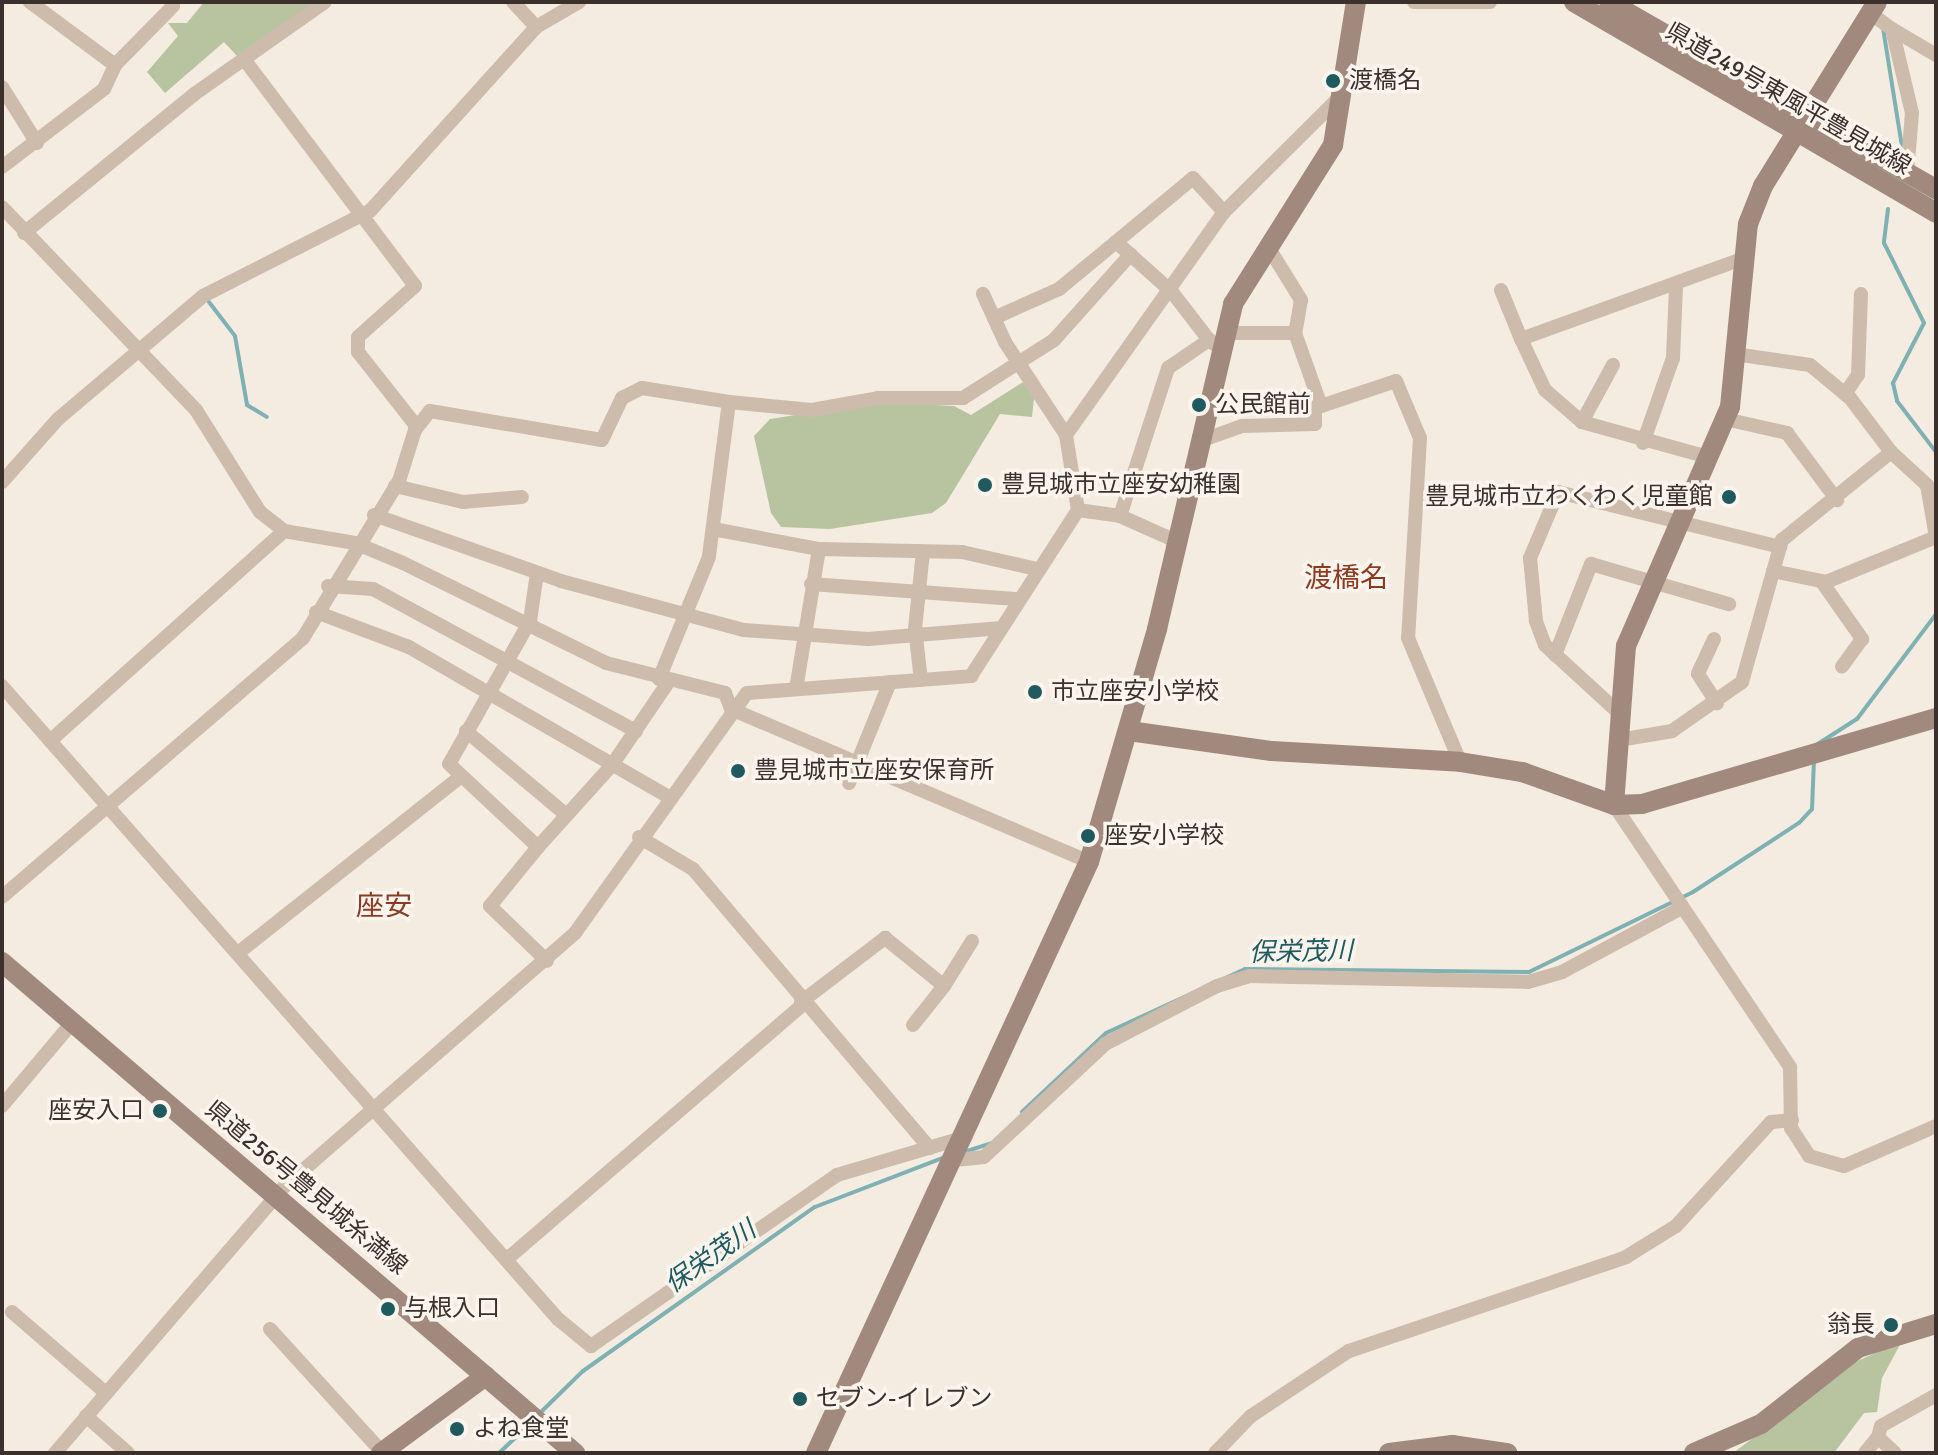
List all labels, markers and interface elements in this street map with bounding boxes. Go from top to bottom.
street label: 県道249号東風平豊見城線 [1660,17,1916,181]
place label: 渡橋名 [1349,67,1421,95]
marker: 渡橋名 [1324,72,1342,90]
place label: 公民館前 [1215,391,1311,419]
marker: 公民館前 [1190,396,1208,414]
place label: 豊見城市立座安幼稚園 [1001,471,1241,499]
marker: 豊見城市立座安幼稚園 [976,476,994,494]
place label: 豊見城市立わくわく児童館 [1425,483,1713,511]
marker: 豊見城市立わくわく児童館 [1720,488,1738,506]
district label: 渡橋名 [1304,561,1388,595]
place label: 市立座安小学校 [1051,678,1219,706]
marker: 市立座安小学校 [1026,683,1044,701]
place label: 豊見城市立座安保育所 [754,757,994,785]
marker: 豊見城市立座安保育所 [729,762,747,780]
place label: 座安小学校 [1104,822,1224,850]
marker: 座安小学校 [1079,827,1097,845]
district label: 座安 [356,889,412,923]
water label: 保栄茂川 [1249,936,1353,970]
street label: 県道256号豊見城糸満線 [199,1095,413,1281]
place label: 座安入口 [48,1097,144,1125]
marker: 座安入口 [151,1102,169,1120]
water label: 保栄茂川 [659,1215,763,1301]
place label: 与根入口 [404,1295,500,1323]
marker: 与根入口 [379,1300,397,1318]
place label: 翁長 [1827,1311,1875,1339]
marker: 翁長 [1882,1316,1900,1334]
place label: セブン-イレブン [816,1385,992,1413]
marker: セブン-イレブン [791,1390,809,1408]
place label: よね食堂 [473,1415,569,1443]
marker: よね食堂 [448,1420,466,1438]

